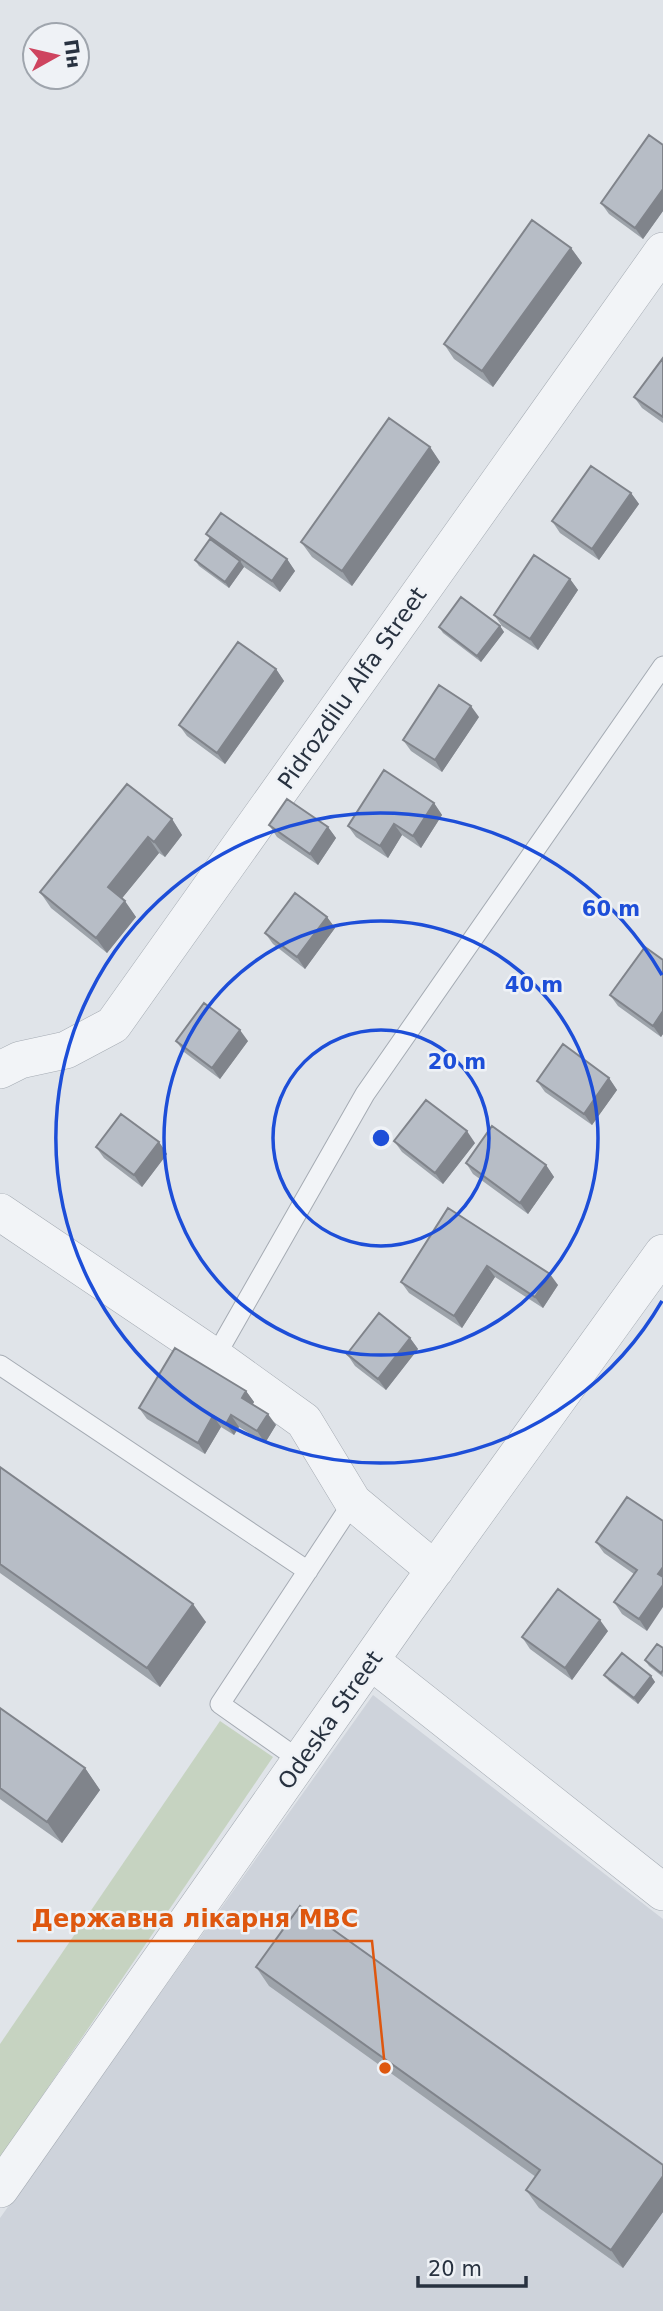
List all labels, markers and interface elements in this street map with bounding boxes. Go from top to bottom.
north arrow [21,21,91,91]
text: Пн [60,38,86,70]
street label: Pidrozdilu Alfa Street [272,582,432,794]
text: 60 m [582,897,640,921]
text: 40 m [505,973,563,997]
text: 20 m [428,1050,486,1074]
centre of rings [369,1126,393,1150]
street label: Odeska Street [273,1646,387,1794]
callout: Державна лікарня МВС [17,1896,372,1941]
text: Державна лікарня МВС [32,1905,358,1933]
scale bar [418,2244,526,2288]
text: 20 m [428,2257,482,2281]

